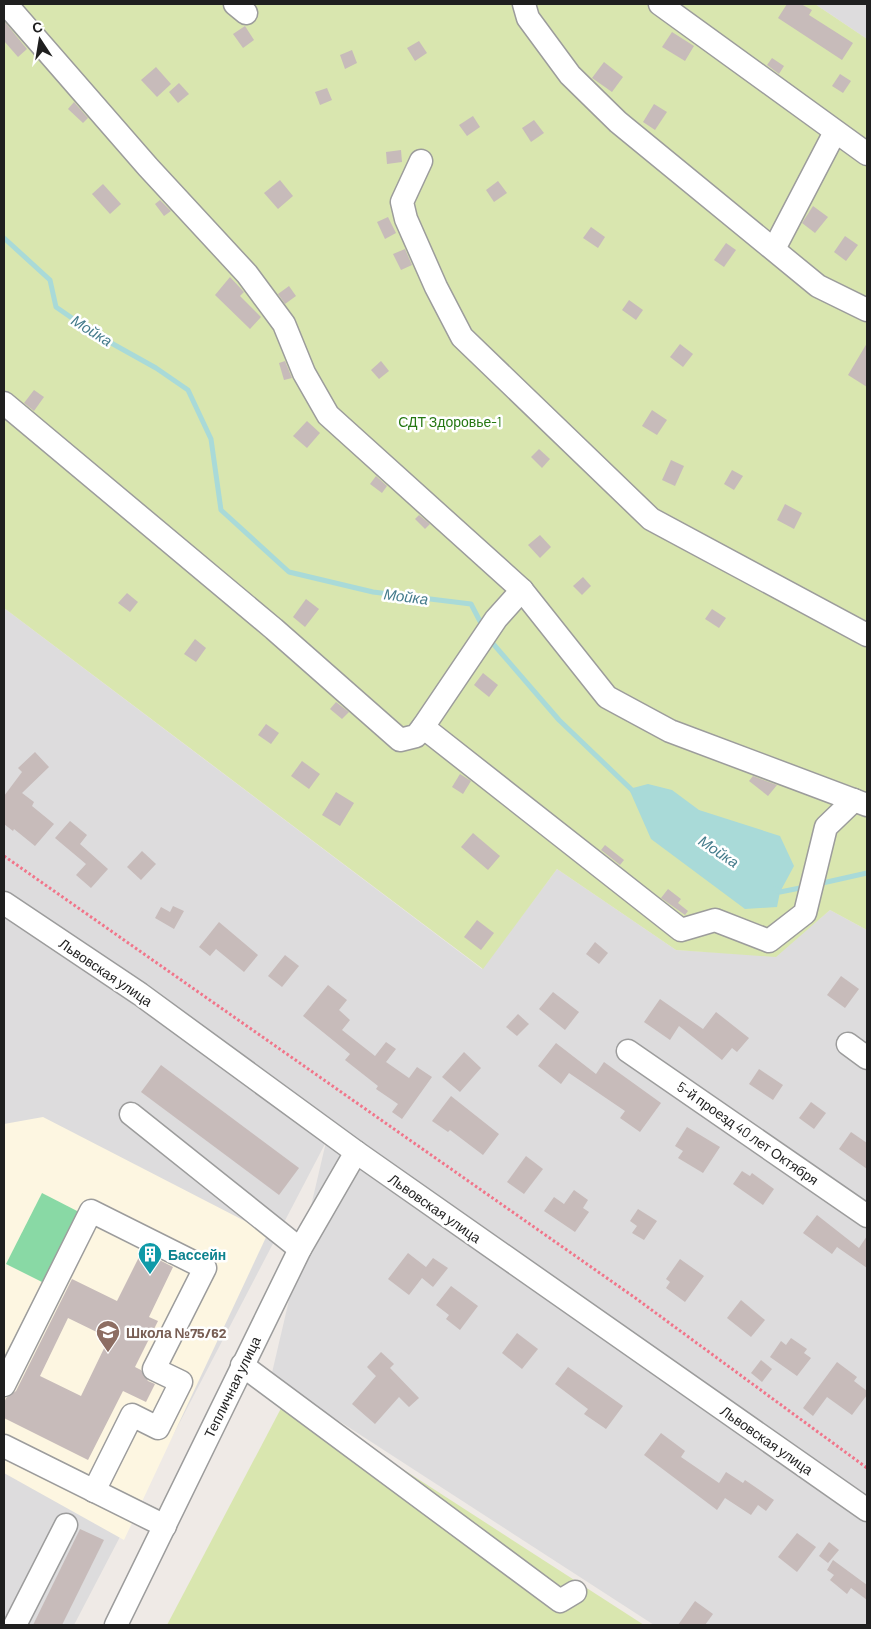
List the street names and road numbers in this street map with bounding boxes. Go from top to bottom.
street label: Львовская улица [56,934,156,1010]
street label: 5-й проезд 40 лет Октября [674,1078,822,1188]
street label: Львовская улица [386,1170,485,1246]
street label: Тепличная улица [200,1333,264,1441]
street label: Львовская улица [718,1402,817,1478]

